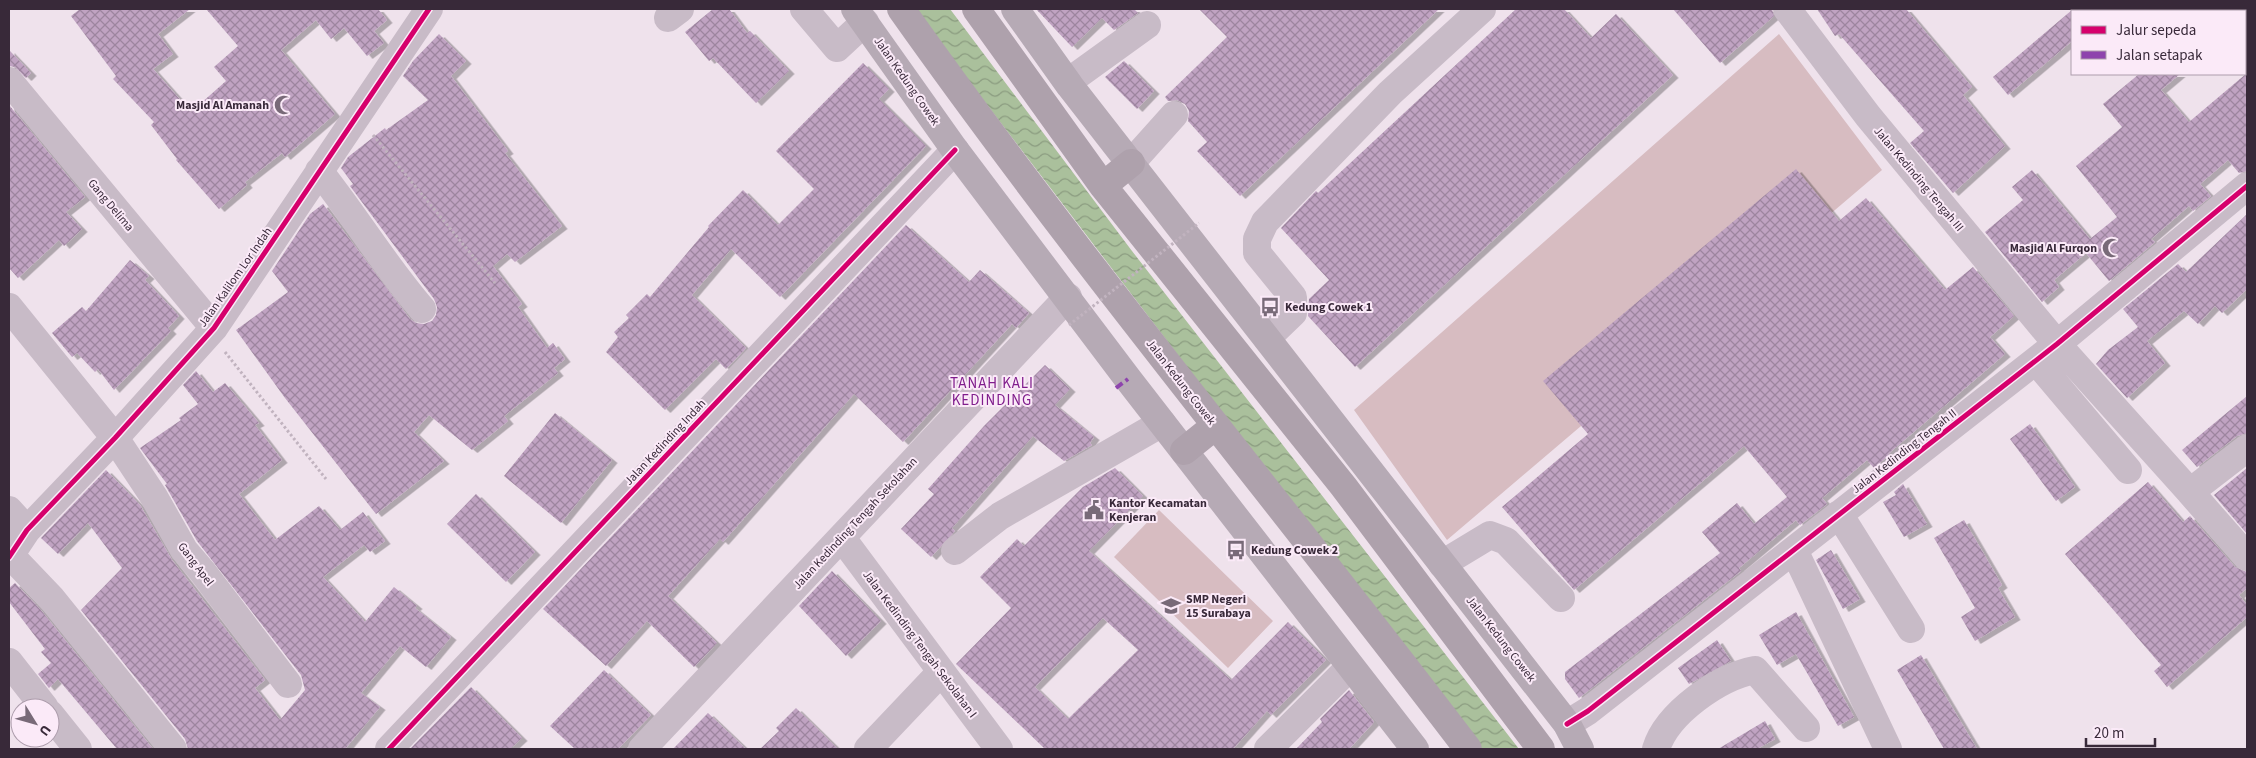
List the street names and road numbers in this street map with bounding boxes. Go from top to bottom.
street label: Jalan Kedung Cowek [870,34,944,129]
street label: Jalan Kedinding Tengah III [1870,123,1968,235]
street label: Gang Delima [84,175,138,235]
street label: Jalan Kalilom Lor Indah [194,224,276,331]
street label: Jalan Kedung Cowek [1142,336,1220,429]
street label: Jalan Kedinding Indah [621,395,710,489]
street label: Jalan Kedinding Tengah II [1848,405,1960,498]
street label: Jalan Kedinding Tengah Sekolahan [789,453,921,593]
street label: Gang Apel [174,539,218,590]
street label: Jalan Kedinding Tengah Sekolahan I [858,567,981,722]
street label: Jalan Kedung Cowek [1462,593,1540,686]

